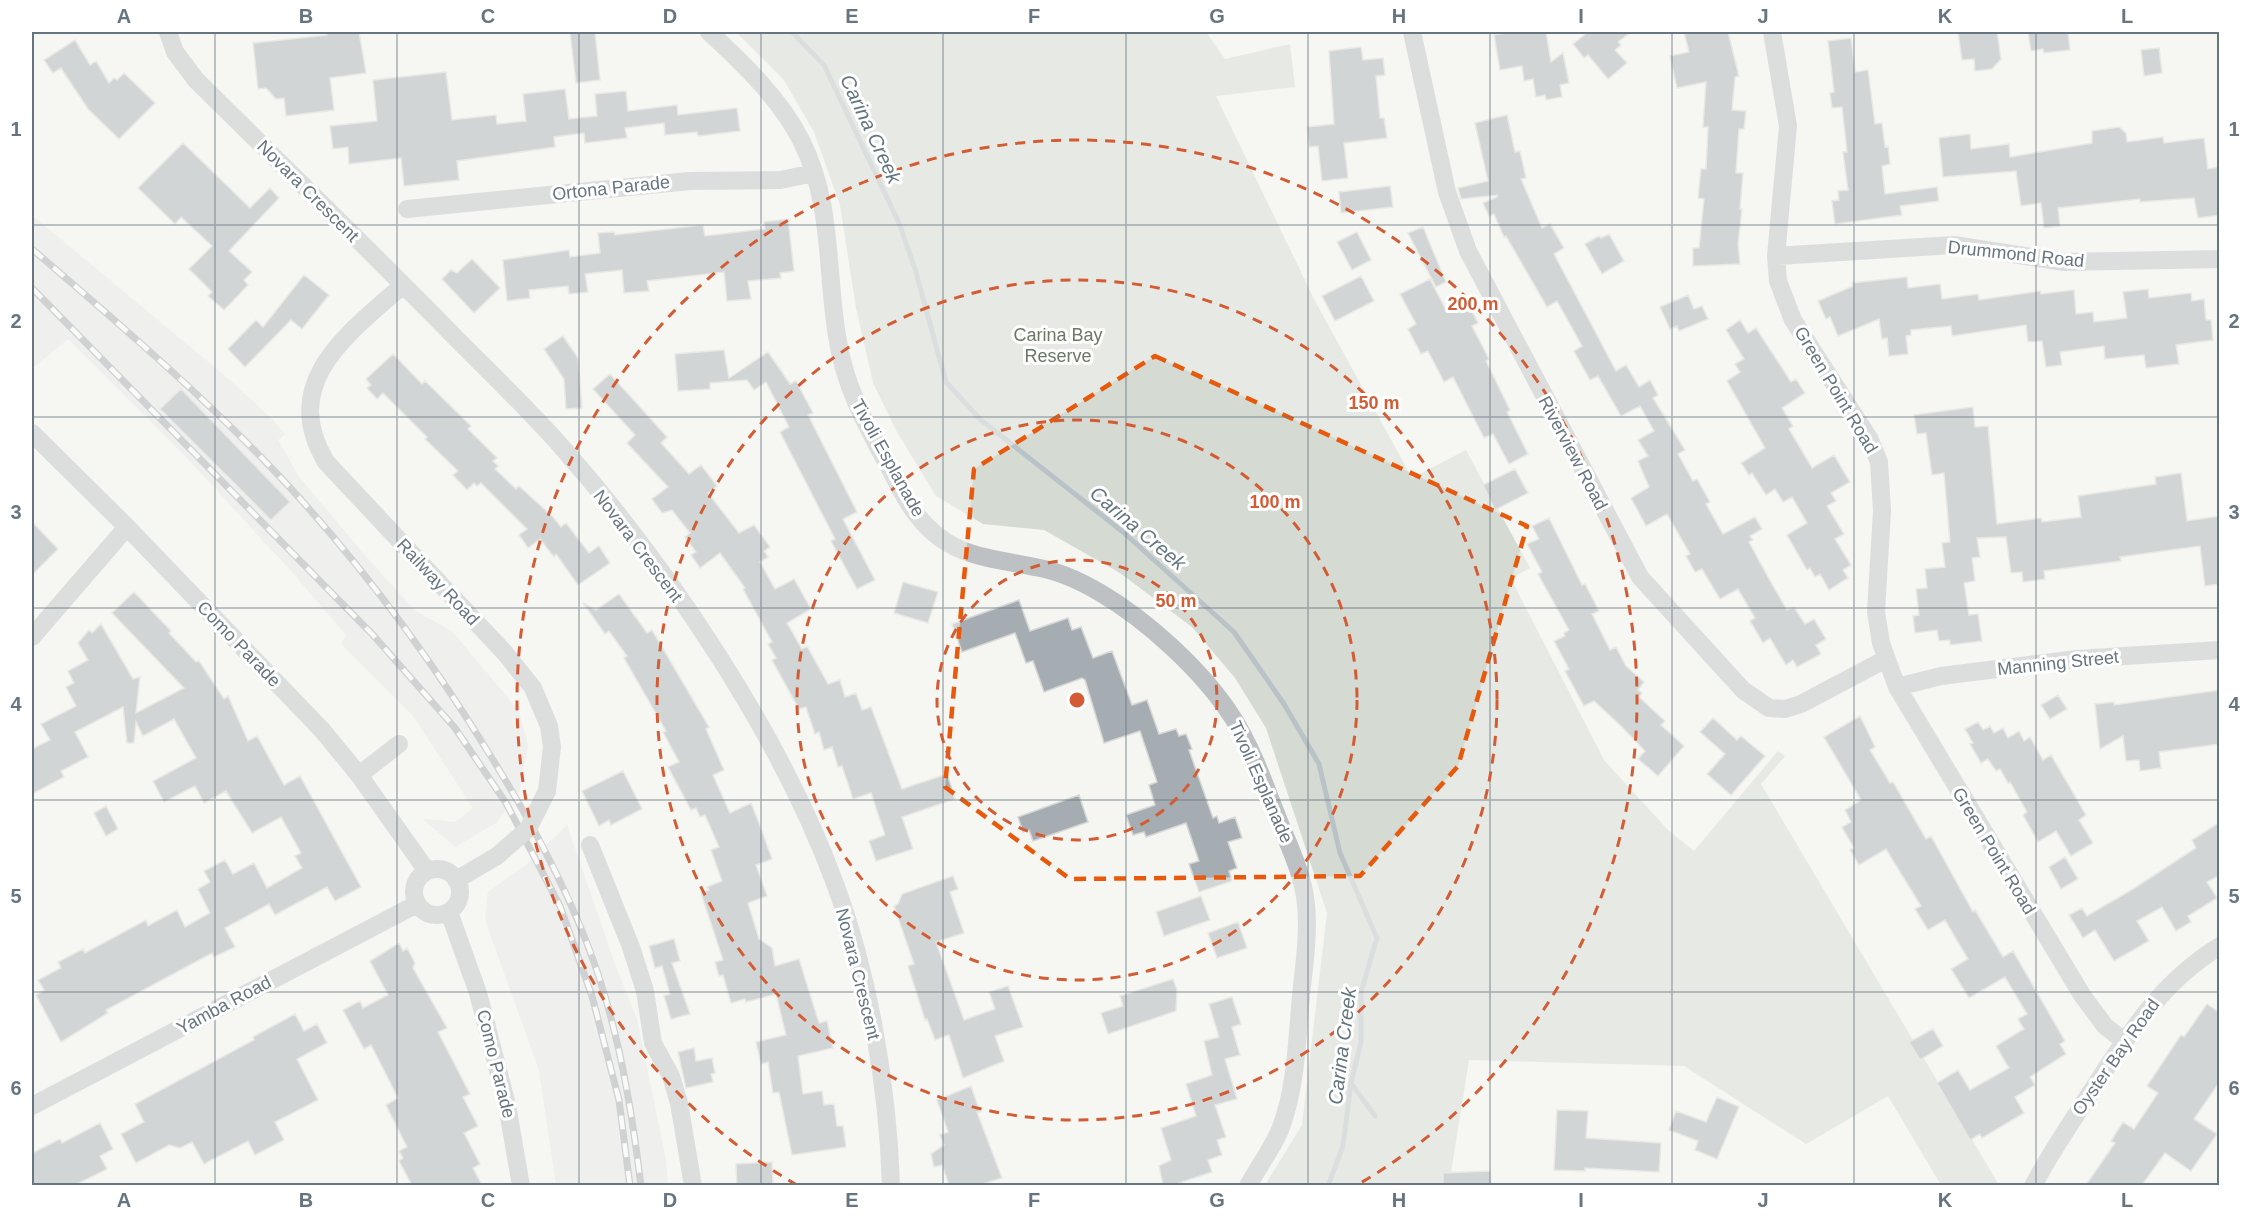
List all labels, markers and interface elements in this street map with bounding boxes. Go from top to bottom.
text: A [117,5,131,27]
text: B [299,5,313,27]
text: C [481,5,495,27]
text: D [663,5,677,27]
text: E [845,5,859,27]
text: F [1028,5,1040,27]
text: G [1209,5,1225,27]
text: H [1392,5,1406,27]
text: I [1578,5,1584,27]
text: J [1757,5,1769,27]
text: K [1938,5,1953,27]
text: L [2121,5,2133,27]
water label: Carina Creek [836,71,906,188]
text: 1 [10,118,22,140]
text: 1 [2228,118,2240,140]
street label: Novara Crescent [253,136,363,246]
street label: Ortona Parade [551,172,671,204]
street label: Drummond Road [1947,237,2085,271]
text: 200 m [1447,294,1499,314]
text: 2 [10,310,22,332]
text: 2 [2228,310,2240,332]
street label: Green Point Road [1790,323,1882,457]
park label: Carina Bay Reserve [1013,325,1103,366]
text: 150 m [1348,393,1400,413]
street label: Riverview Road [1535,393,1611,513]
street label: Tivoli Esplanade [847,396,929,520]
water label: Carina Creek [1086,482,1191,575]
street label: Novara Crescent [589,486,687,606]
text: 100 m [1249,492,1301,512]
text: 3 [10,501,22,523]
text: 3 [2228,501,2240,523]
street label: Railway Road [393,535,483,629]
text: 50 m [1155,591,1197,611]
street label: Como Parade [193,597,285,691]
street label: Manning Street [1996,647,2120,679]
centre of rings [1067,690,1087,710]
text: 4 [10,693,22,715]
text: 4 [2228,693,2240,715]
street label: Tivoli Esplanade [1225,718,1297,846]
street label: Green Point Road [1948,784,2040,918]
text: 5 [10,885,22,907]
text: 5 [2228,885,2240,907]
street label: Novara Crescent [832,906,884,1042]
street label: Yamba Road [174,972,274,1038]
water label: Carina Creek [1324,985,1360,1106]
street label: Oyster Bay Road [2069,995,2163,1119]
street label: Como Parade [473,1008,519,1120]
text: 6 [10,1077,22,1099]
text: 6 [2228,1077,2240,1099]
text: A [117,1189,131,1211]
text: B [299,1189,313,1211]
text: C [481,1189,495,1211]
text: D [663,1189,677,1211]
text: E [845,1189,859,1211]
text: F [1028,1189,1040,1211]
text: G [1209,1189,1225,1211]
text: H [1392,1189,1406,1211]
text: I [1578,1189,1584,1211]
text: J [1757,1189,1769,1211]
text: K [1938,1189,1953,1211]
text: L [2121,1189,2133,1211]

